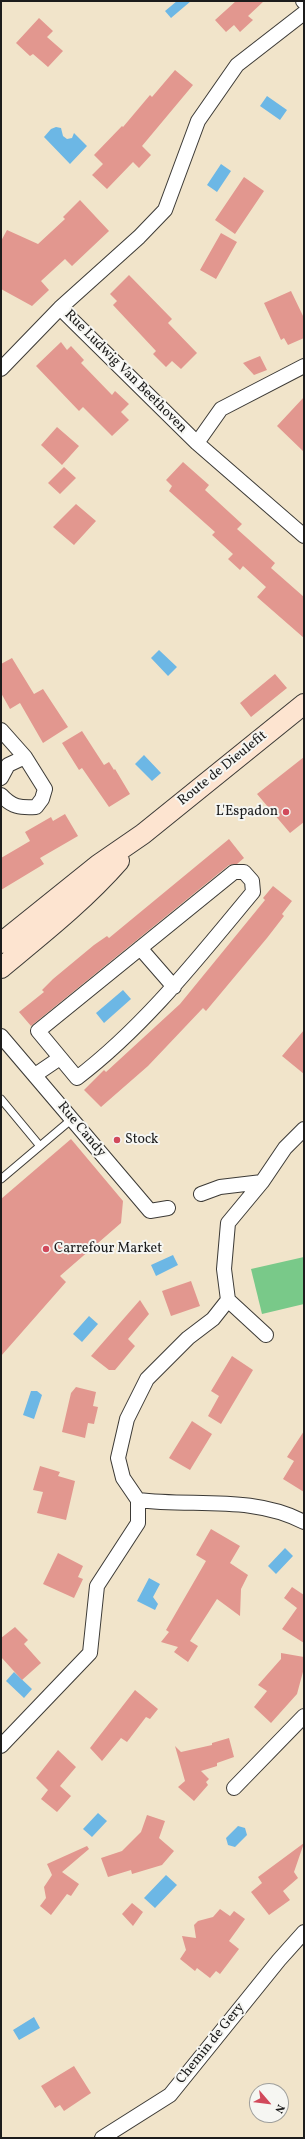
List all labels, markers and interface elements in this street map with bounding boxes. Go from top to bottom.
street label: Rue Ludwig Van Beethoven [60,307,190,437]
street label: Route de Dieulefit [175,728,271,810]
place label: L'Espadon [216,804,278,820]
marker: L'Espadon [281,807,291,817]
street label: Rue Candy [53,1099,109,1161]
place label: Stock [125,1132,158,1148]
marker: Stock [112,1135,122,1145]
place label: Carrefour Market [54,1241,162,1257]
marker: Carrefour Market [41,1244,51,1254]
street label: Chemin de Gery [173,2000,249,2088]
north arrow [249,2083,289,2123]
text: N [271,2101,288,2115]

